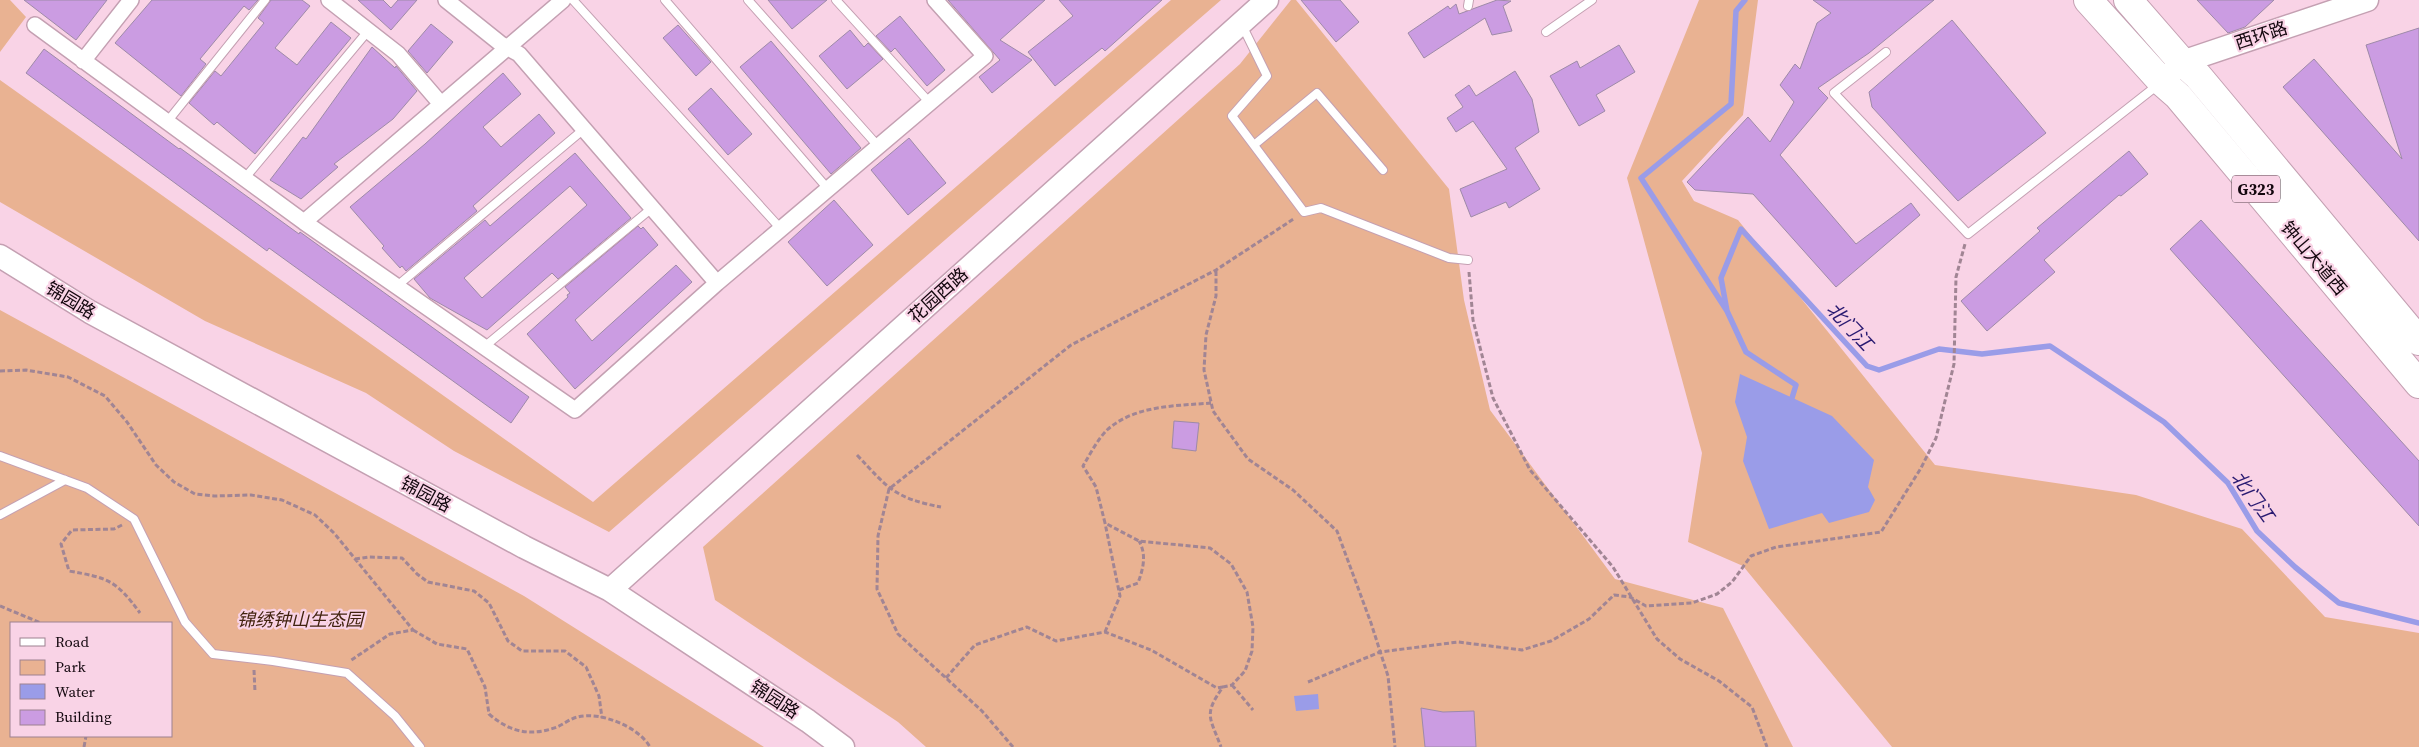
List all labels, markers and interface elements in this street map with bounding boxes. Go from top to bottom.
street label: 西环路 [2231,15,2291,55]
road number: G323 [2232,175,2280,202]
street label: 钟山大道西 [2275,215,2353,301]
street label: 花园西路 [903,262,973,328]
street label: 锦园路 [41,275,101,325]
water label: 北门江 [1821,296,1880,357]
water label: 北门江 [2226,465,2281,528]
street label: 锦园路 [396,470,456,518]
park label: 锦绣钟山生态园 [237,607,366,632]
legend [10,622,172,737]
text: Road [55,631,89,652]
text: Park [55,656,87,677]
street label: 锦园路 [746,674,804,724]
text: Water [55,681,96,702]
text: Building [55,706,112,727]

